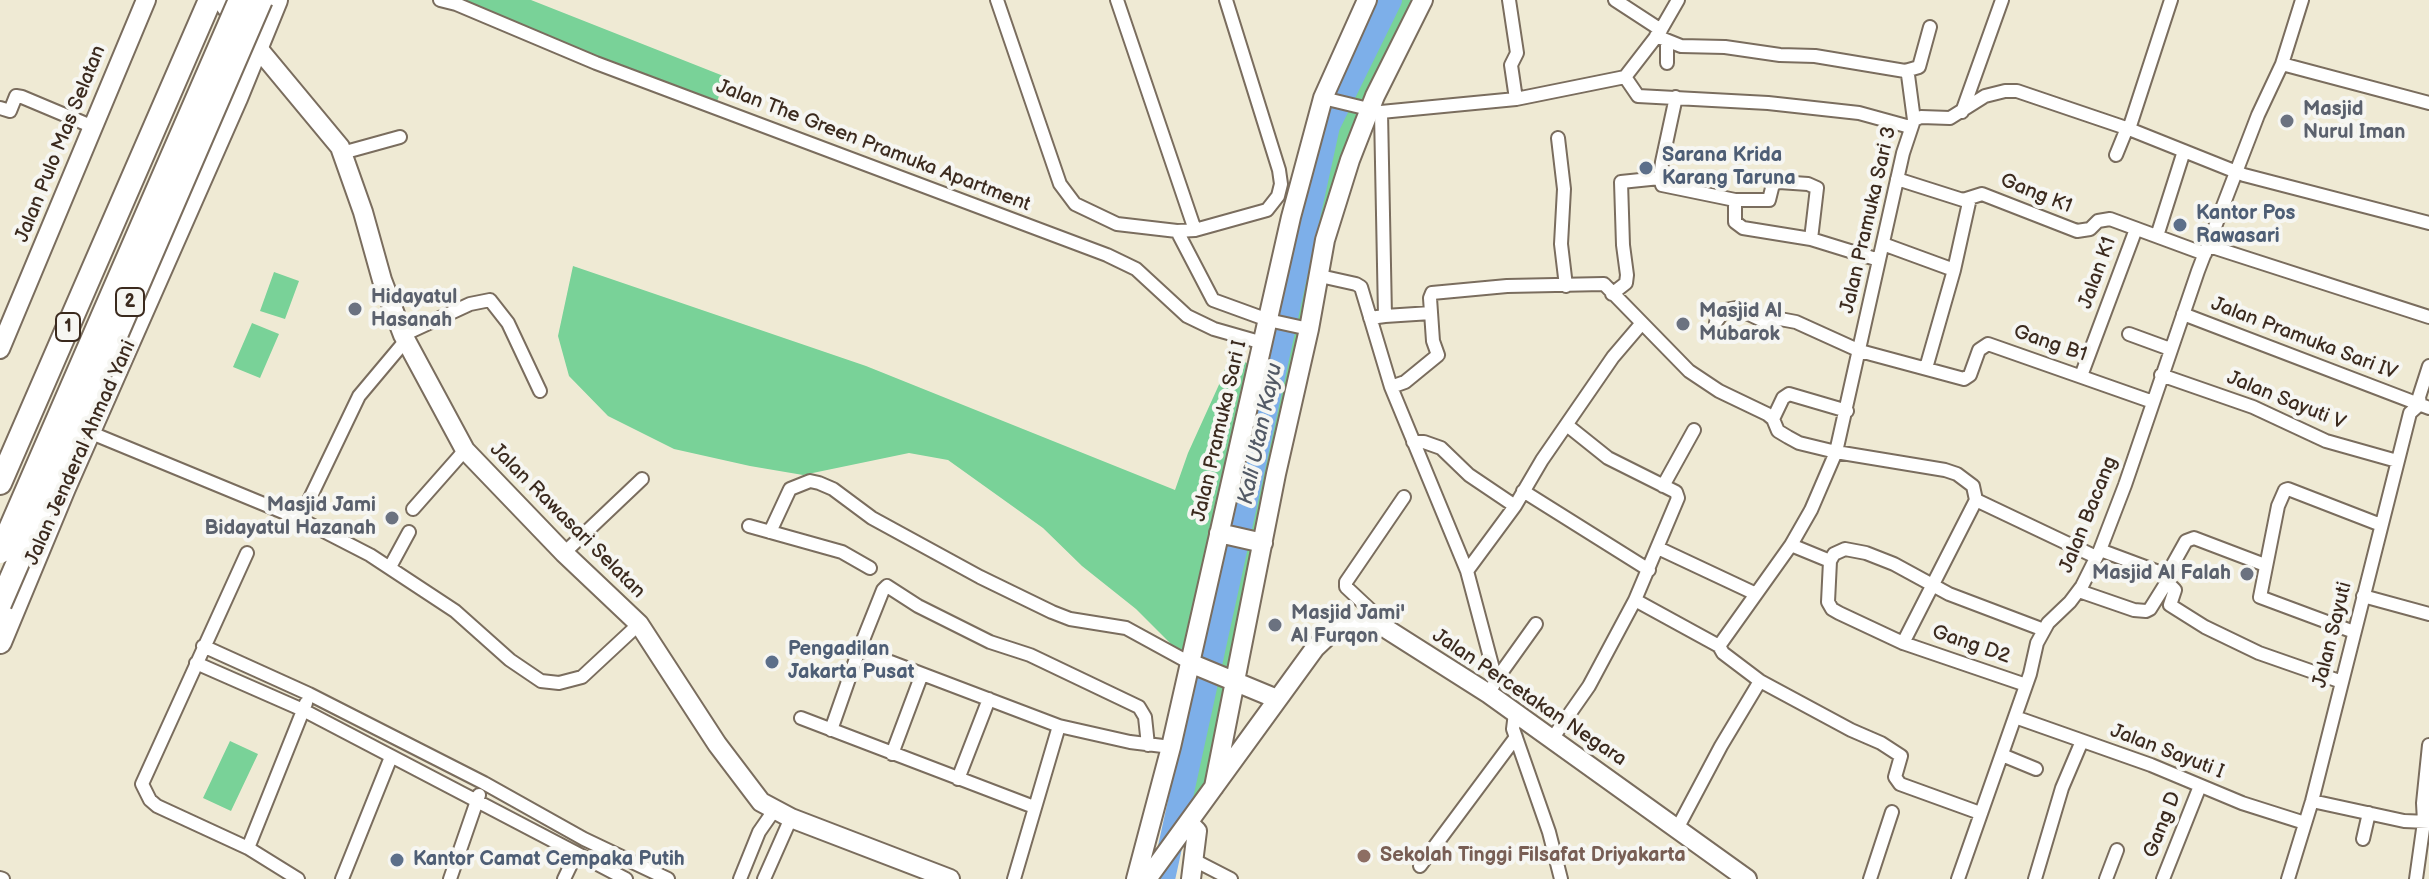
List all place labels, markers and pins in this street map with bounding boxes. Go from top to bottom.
place label: Masjid Nurul Iman [2303,98,2405,145]
marker: Masjid Nurul Iman [2278,112,2296,130]
place label: Sarana Krida Karang Taruna [1662,144,1796,191]
marker: Sarana Krida Karang Taruna [1637,159,1655,177]
place label: Kantor Pos Rawasari [2196,202,2295,249]
marker: Kantor Pos Rawasari [2171,216,2189,234]
place label: Hidayatul Hasanah [371,286,457,333]
marker: Hidayatul Hasanah [346,300,364,318]
place label: Masjid Al Mubarok [1699,300,1782,347]
marker: Masjid Al Mubarok [1674,315,1692,333]
place label: Masjid Jami Bidayatul Hazanah [204,494,376,541]
marker: Masjid Jami Bidayatul Hazanah [383,509,401,527]
place label: Masjid Al Falah [2092,562,2231,586]
marker: Masjid Al Falah [2238,565,2256,583]
place label: Masjid Jami' Al Furqon [1291,602,1405,649]
marker: Masjid Jami' Al Furqon [1266,616,1284,634]
place label: Pengadilan Jakarta Pusat [788,638,914,685]
marker: Pengadilan Jakarta Pusat [763,653,781,671]
place label: Sekolah Tinggi Filsafat Driyakarta [1380,844,1686,868]
marker: Sekolah Tinggi Filsafat Driyakarta [1355,847,1373,865]
place label: Kantor Camat Cempaka Putih [413,848,685,872]
marker: Kantor Camat Cempaka Putih [388,851,406,869]

